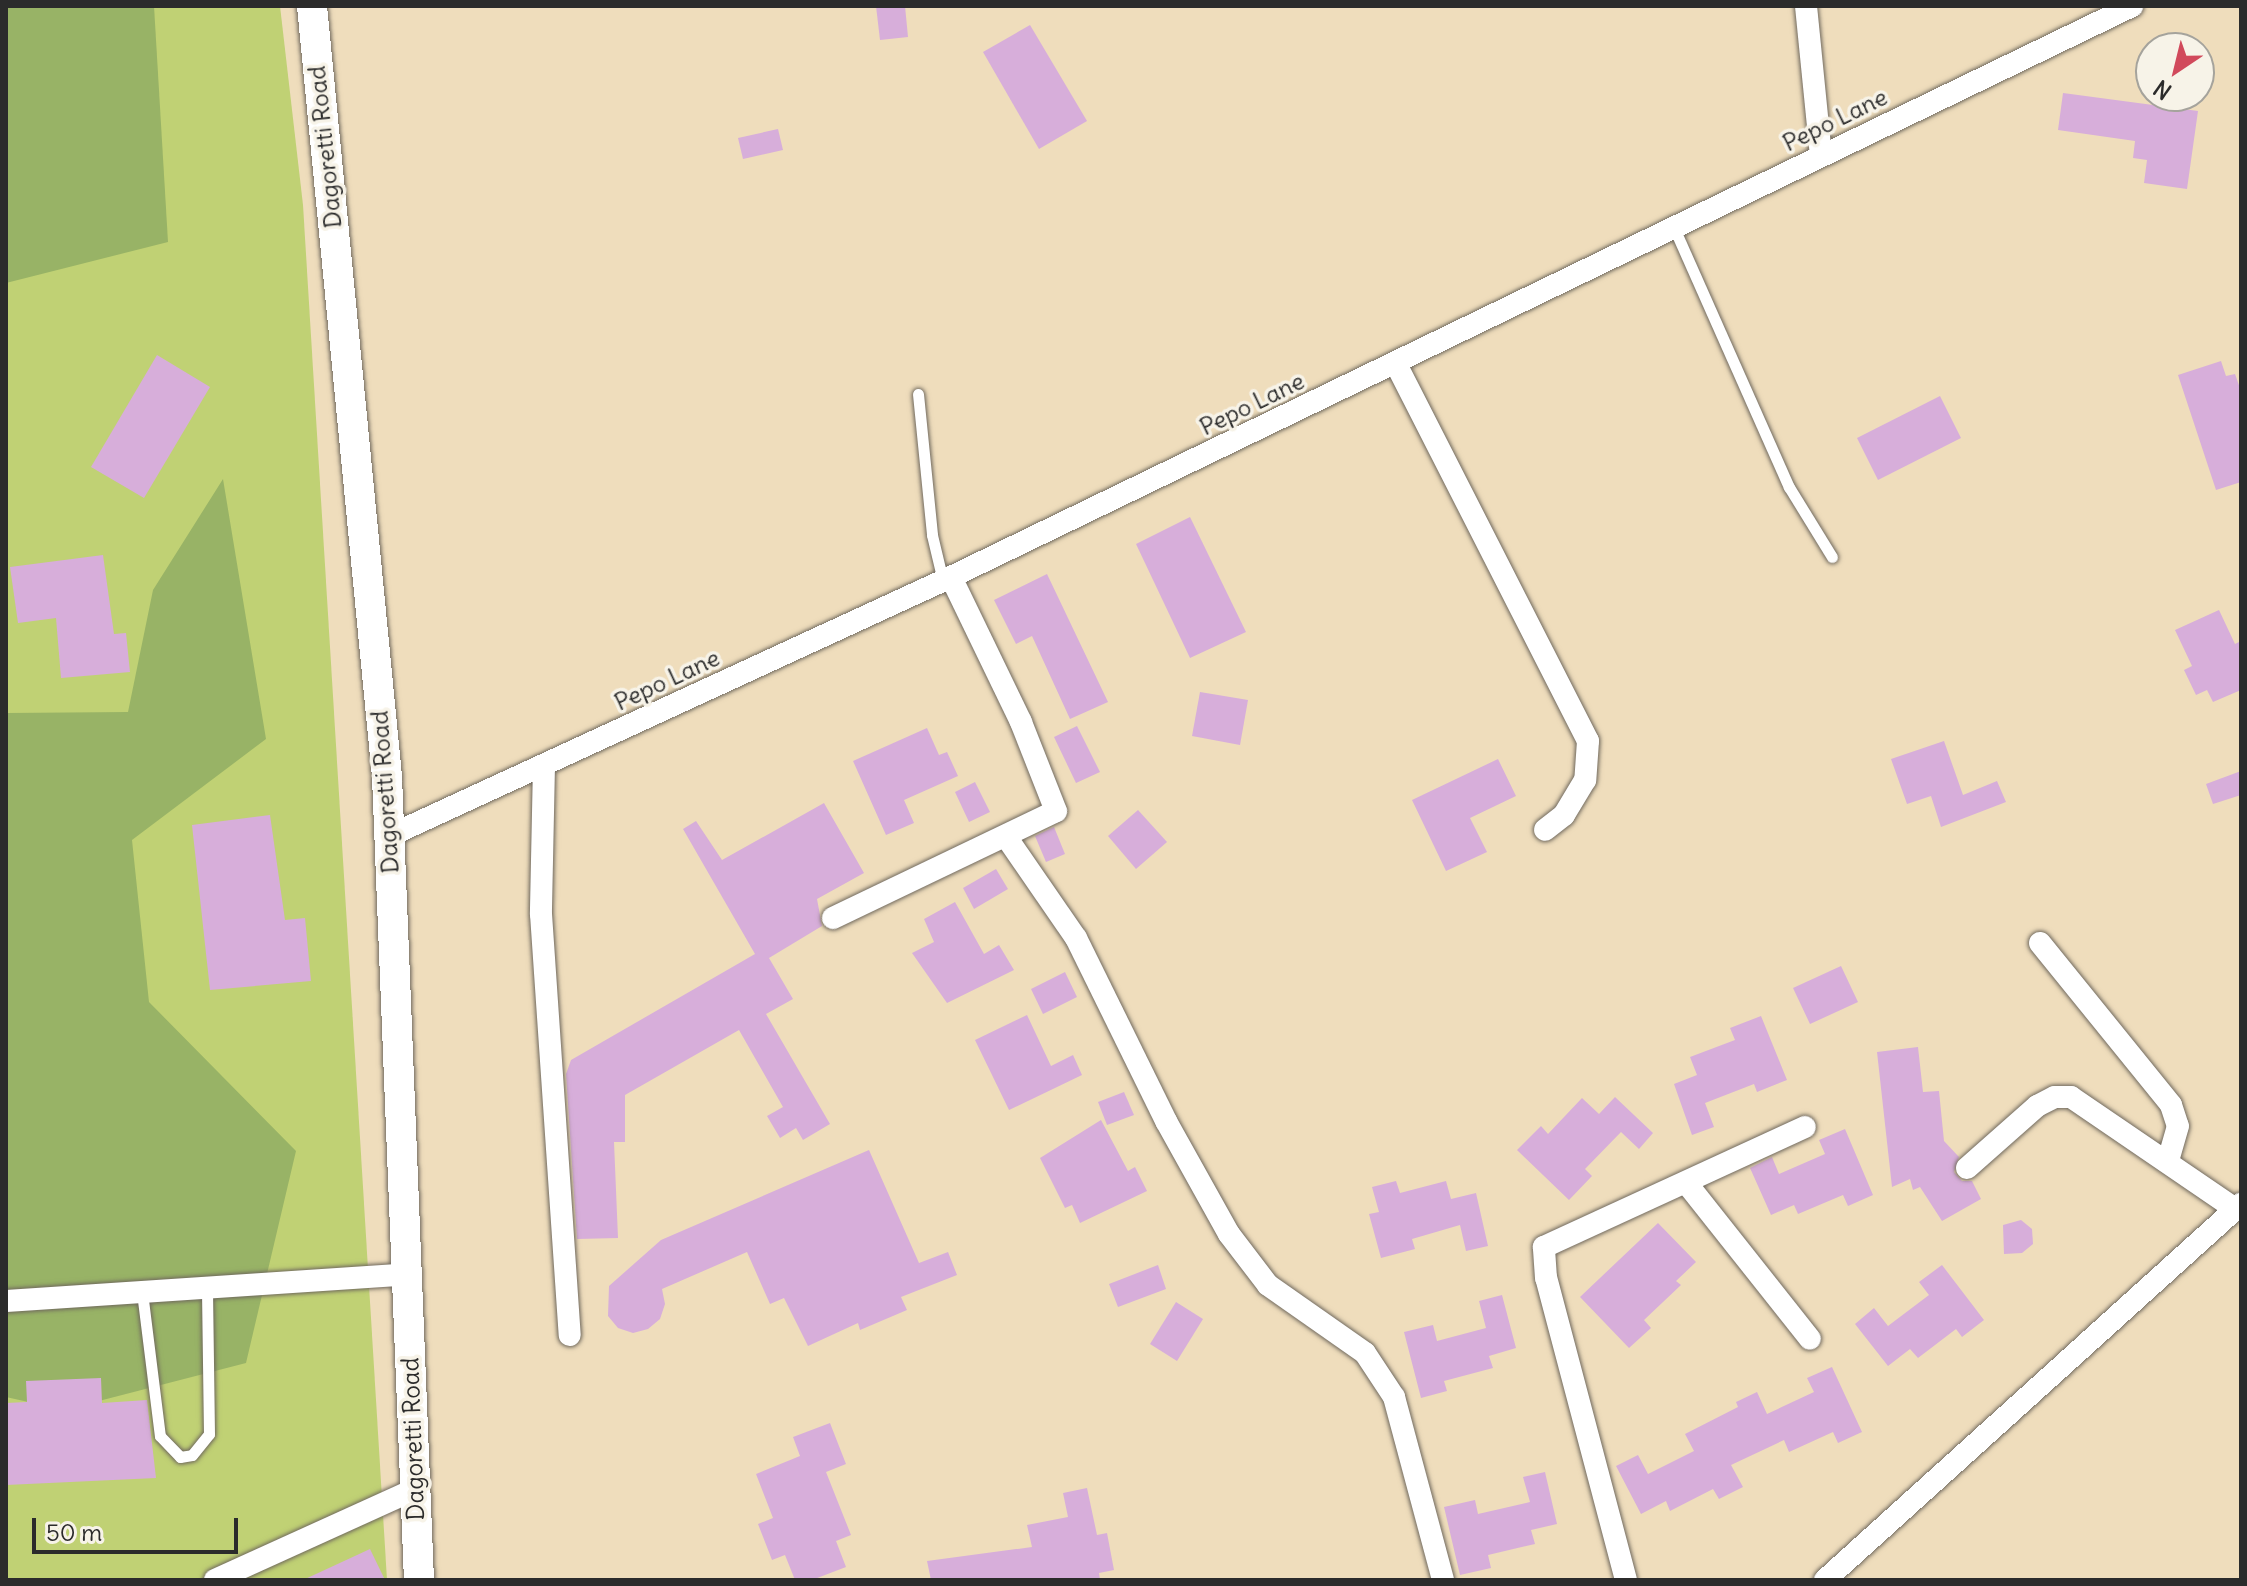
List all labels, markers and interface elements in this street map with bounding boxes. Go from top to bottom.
north arrow [2135,32,2215,112]
street label: Dagoretti Road [302,64,348,230]
text: N [2148,74,2177,106]
street label: Pepo Lane [1778,82,1892,158]
street label: Pepo Lane [1195,366,1309,442]
street label: Pepo Lane [610,643,724,717]
street label: Dagoretti Road [365,710,405,874]
street label: Dagoretti Road [396,1357,430,1521]
scale bar [36,1502,242,1552]
text: 50 m [46,1517,102,1547]

